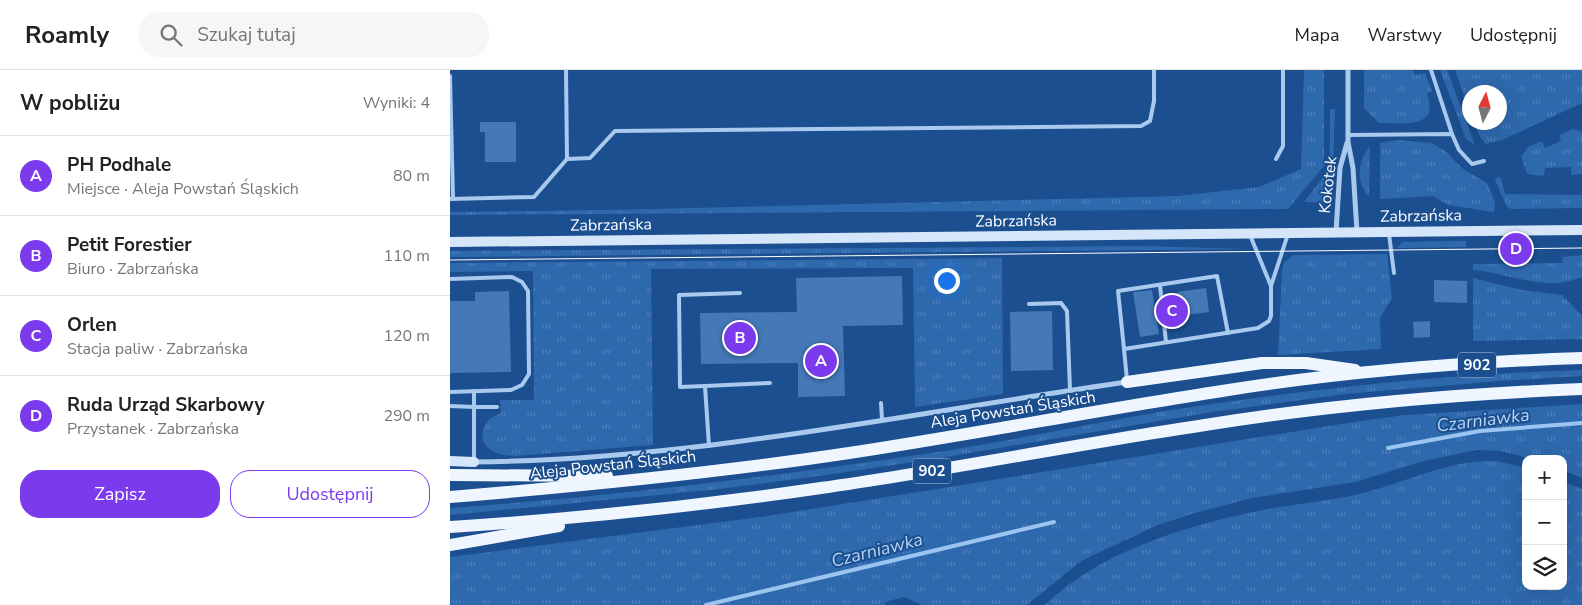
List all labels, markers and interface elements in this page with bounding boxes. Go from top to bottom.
search box [139,12,489,57]
text: Roamly [25,19,109,51]
icon: search [157,21,185,49]
text: Szukaj tutaj [197,22,296,48]
text: Mapa [1295,23,1339,47]
text: Warstwy [1367,23,1442,47]
text: Udostępnij [1470,23,1557,47]
north arrow [1462,85,1507,130]
text: W pobliżu [20,89,121,117]
text: Wyniki: 4 [363,92,430,114]
text: PH Podhale [67,152,171,178]
street label: Kokotek [1314,154,1343,215]
text: A [30,165,42,187]
text: 80 m [393,165,430,187]
text: Miejsce · Aleja Powstań Śląskich [67,178,299,200]
street label: Zabrzańska [1380,204,1462,228]
street label: Zabrzańska [975,209,1057,233]
street label: Zabrzańska [570,213,652,237]
pin: D [1500,230,1532,268]
text: Petit Forestier [67,232,192,258]
text: B [30,245,42,267]
text: 110 m [383,245,430,267]
text: Biuro · Zabrzańska [67,258,199,280]
your location [934,268,960,294]
pin: C [1156,292,1188,330]
text: Orlen [67,312,117,338]
pin: B [724,319,756,357]
text: C [31,325,41,347]
text: 120 m [383,325,430,347]
text: Stacja paliw · Zabrzańska [67,338,248,360]
pin: A [805,342,837,380]
road number: 902 [1458,352,1496,378]
street label: Aleja Powstań Śląskich [929,386,1097,434]
text: Ruda Urząd Skarbowy [67,392,264,418]
water label: Czarniawka [1435,402,1531,438]
text: D [30,405,42,427]
text: 290 m [383,405,430,427]
text: Przystanek · Zabrzańska [67,418,239,440]
street label: Aleja Powstań Śląskich [529,445,697,485]
map controls [1522,455,1567,590]
button: + [1522,455,1567,500]
road number: 902 [913,458,951,484]
button: Zapisz [20,470,220,518]
button: Udostępnij [230,470,430,518]
button: − [1522,500,1567,545]
water label: Czarniawka [829,527,925,573]
button: layers [1522,545,1567,590]

